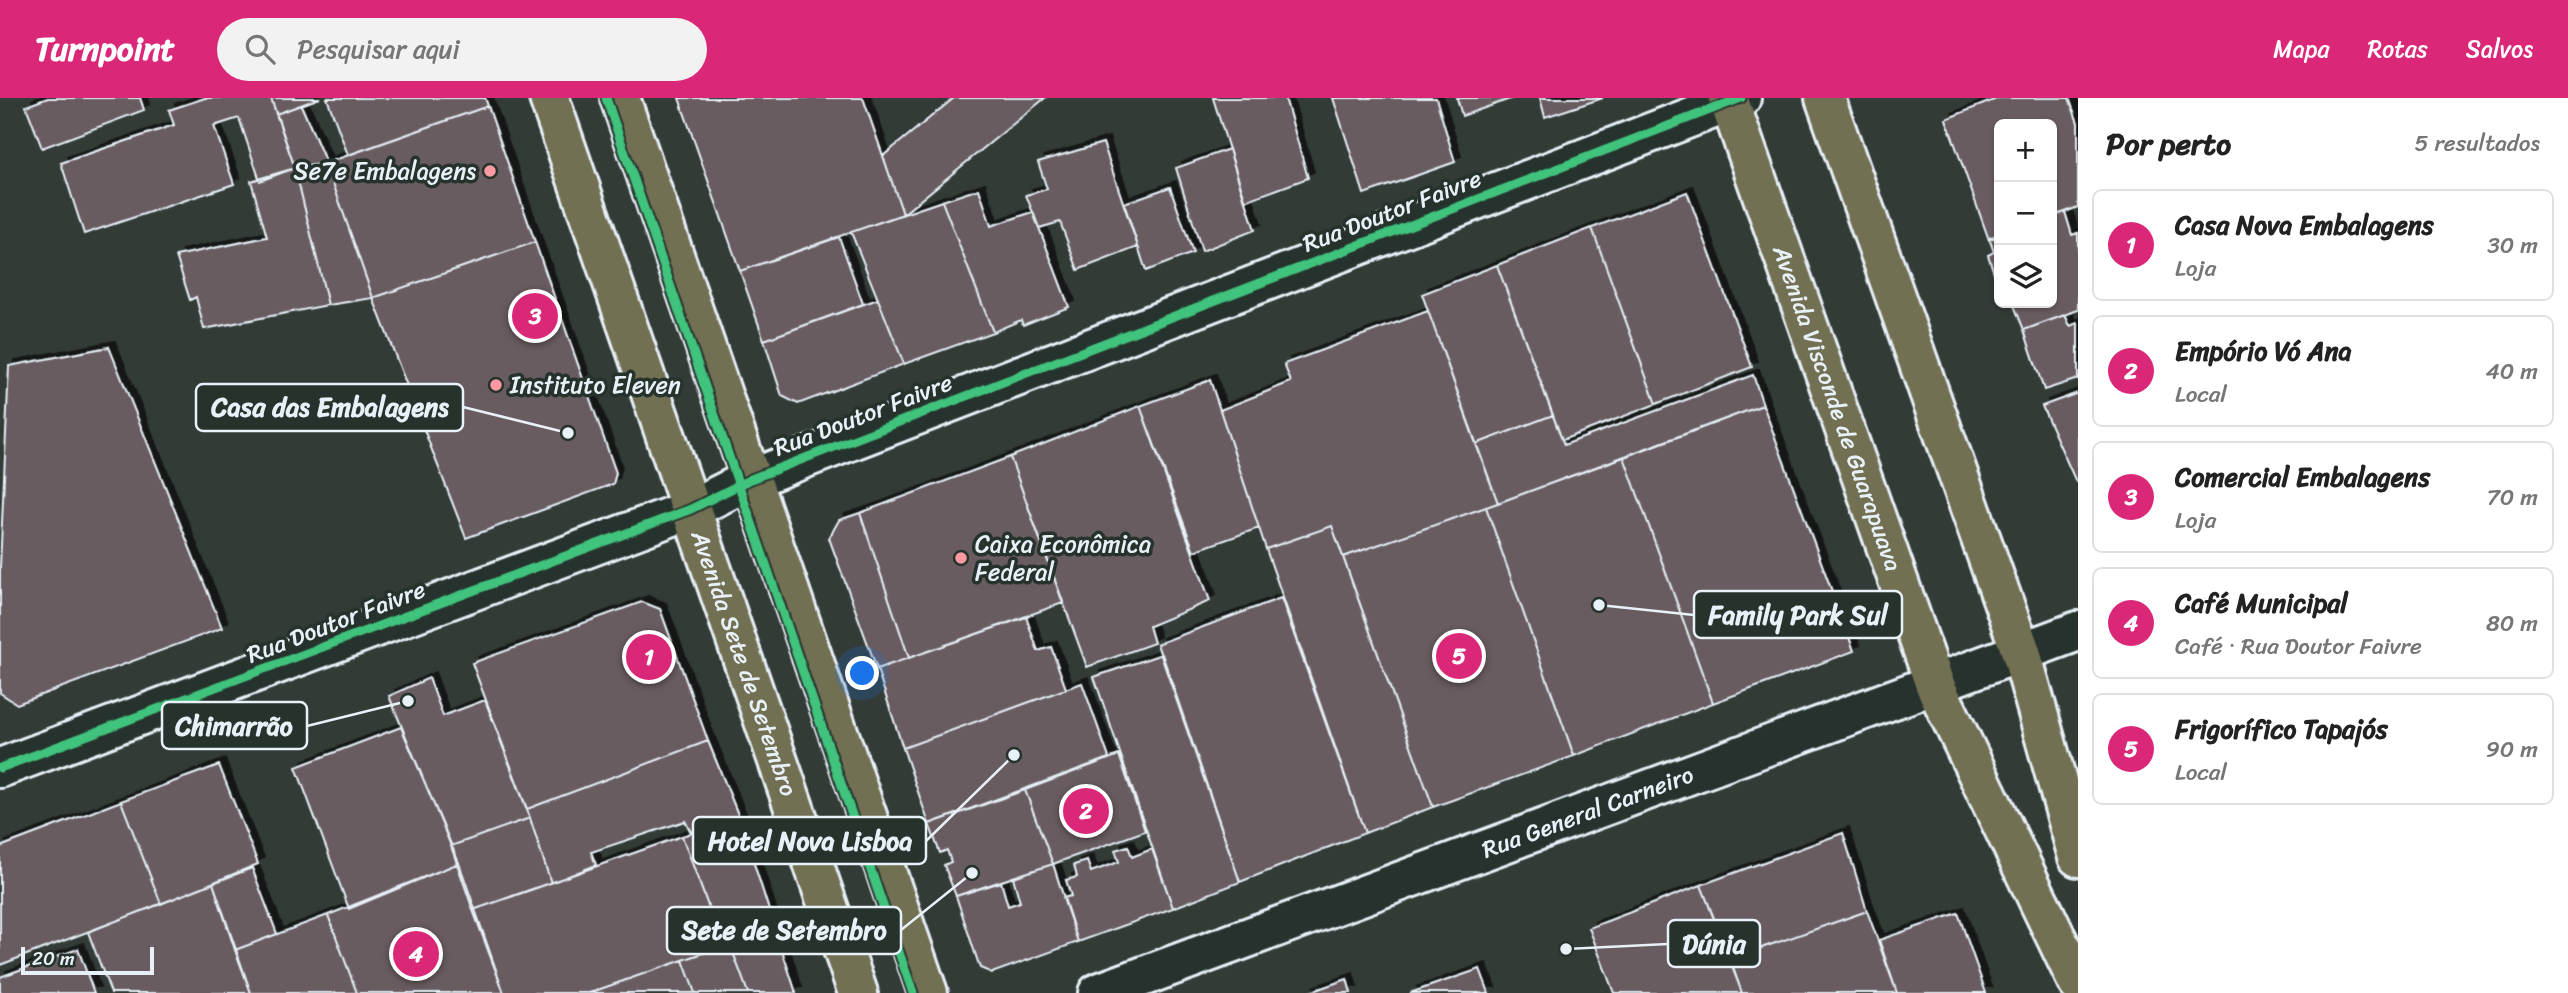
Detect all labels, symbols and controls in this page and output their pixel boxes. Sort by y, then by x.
search box [217,18,707,81]
text: Turnpoint [35,20,175,78]
text: Pesquisar aqui [297,26,460,72]
text: Mapa [2273,28,2330,70]
text: Rotas [2368,28,2428,70]
text: Salvos [2466,28,2533,70]
icon: search [241,30,279,68]
text: Por perto [2106,117,2231,171]
map controls [1994,119,2057,308]
button: + [1994,119,2057,182]
text: 5 resultados [2414,123,2540,164]
place label: Se7e Embalagens [294,150,476,192]
street label: Rua Doutor Faivre [1296,158,1488,264]
marker: Se7e Embalagens [482,163,498,179]
button: − [1994,182,2057,245]
text: Casa Nova Embalagens [2175,202,2434,248]
text: 1 [2126,225,2136,266]
text: 30 m [2487,225,2538,266]
street label: Avenida Visconde de Guarapuava [1760,238,1914,577]
button: layers [1994,245,2057,308]
text: Loja [2175,248,2216,289]
pin: 3 [512,290,558,342]
text: Empório Vó Ana [2175,328,2351,374]
text: 2 [2124,351,2138,392]
text: 40 m [2485,351,2538,392]
street label: Rua Doutor Faivre [767,362,959,468]
place label: Instituto Eleven [509,364,681,406]
text: Local [2175,374,2227,415]
marker: Instituto Eleven [488,377,504,393]
callout: Casa das Embalagens [196,384,463,431]
text: Casa das Embalagens [210,384,450,430]
text: Comercial Embalagens [2175,454,2430,500]
text: 3 [2125,477,2137,518]
text: 70 m [2487,477,2538,518]
text: Loja [2175,500,2216,541]
street label: Avenida Sete de Setembro [678,523,810,802]
place label: Caixa Econômica Federal [975,523,1151,593]
marker: Caixa Econômica Federal [953,550,969,566]
street label: Rua Doutor Faivre [240,569,432,675]
text: Café Municipal [2175,580,2348,626]
callout: Family Park Sul [1694,591,1902,638]
text: Family Park Sul [1707,592,1889,638]
text: 4 [2124,603,2138,644]
text: 80 m [2486,603,2538,644]
text: Café · Rua Doutor Faivre [2175,626,2422,667]
pin: 5 [1436,630,1482,682]
pin: 1 [626,631,672,683]
your location [845,656,879,690]
callout: Chimarrão [162,702,307,749]
text: Chimarrão [174,703,293,749]
text: Frigorífico Tapajós [2175,706,2388,752]
text: 5 [2124,729,2138,770]
text: 90 m [2486,729,2538,770]
text: Local [2175,752,2227,793]
street label: Rua General Carneiro [1476,754,1700,870]
pin: 2 [1063,785,1109,837]
callout: Hotel Nova Lisboa [693,817,926,864]
text: Hotel Nova Lisboa [708,818,912,864]
callout: Sete de Setembro [667,907,901,954]
text: Sete de Setembro [680,907,887,953]
callout: Dúnia [1668,920,1760,967]
text: Dúnia [1682,921,1747,967]
pin: 4 [393,928,439,980]
text: 20 m [32,942,75,975]
scale bar [21,944,154,976]

